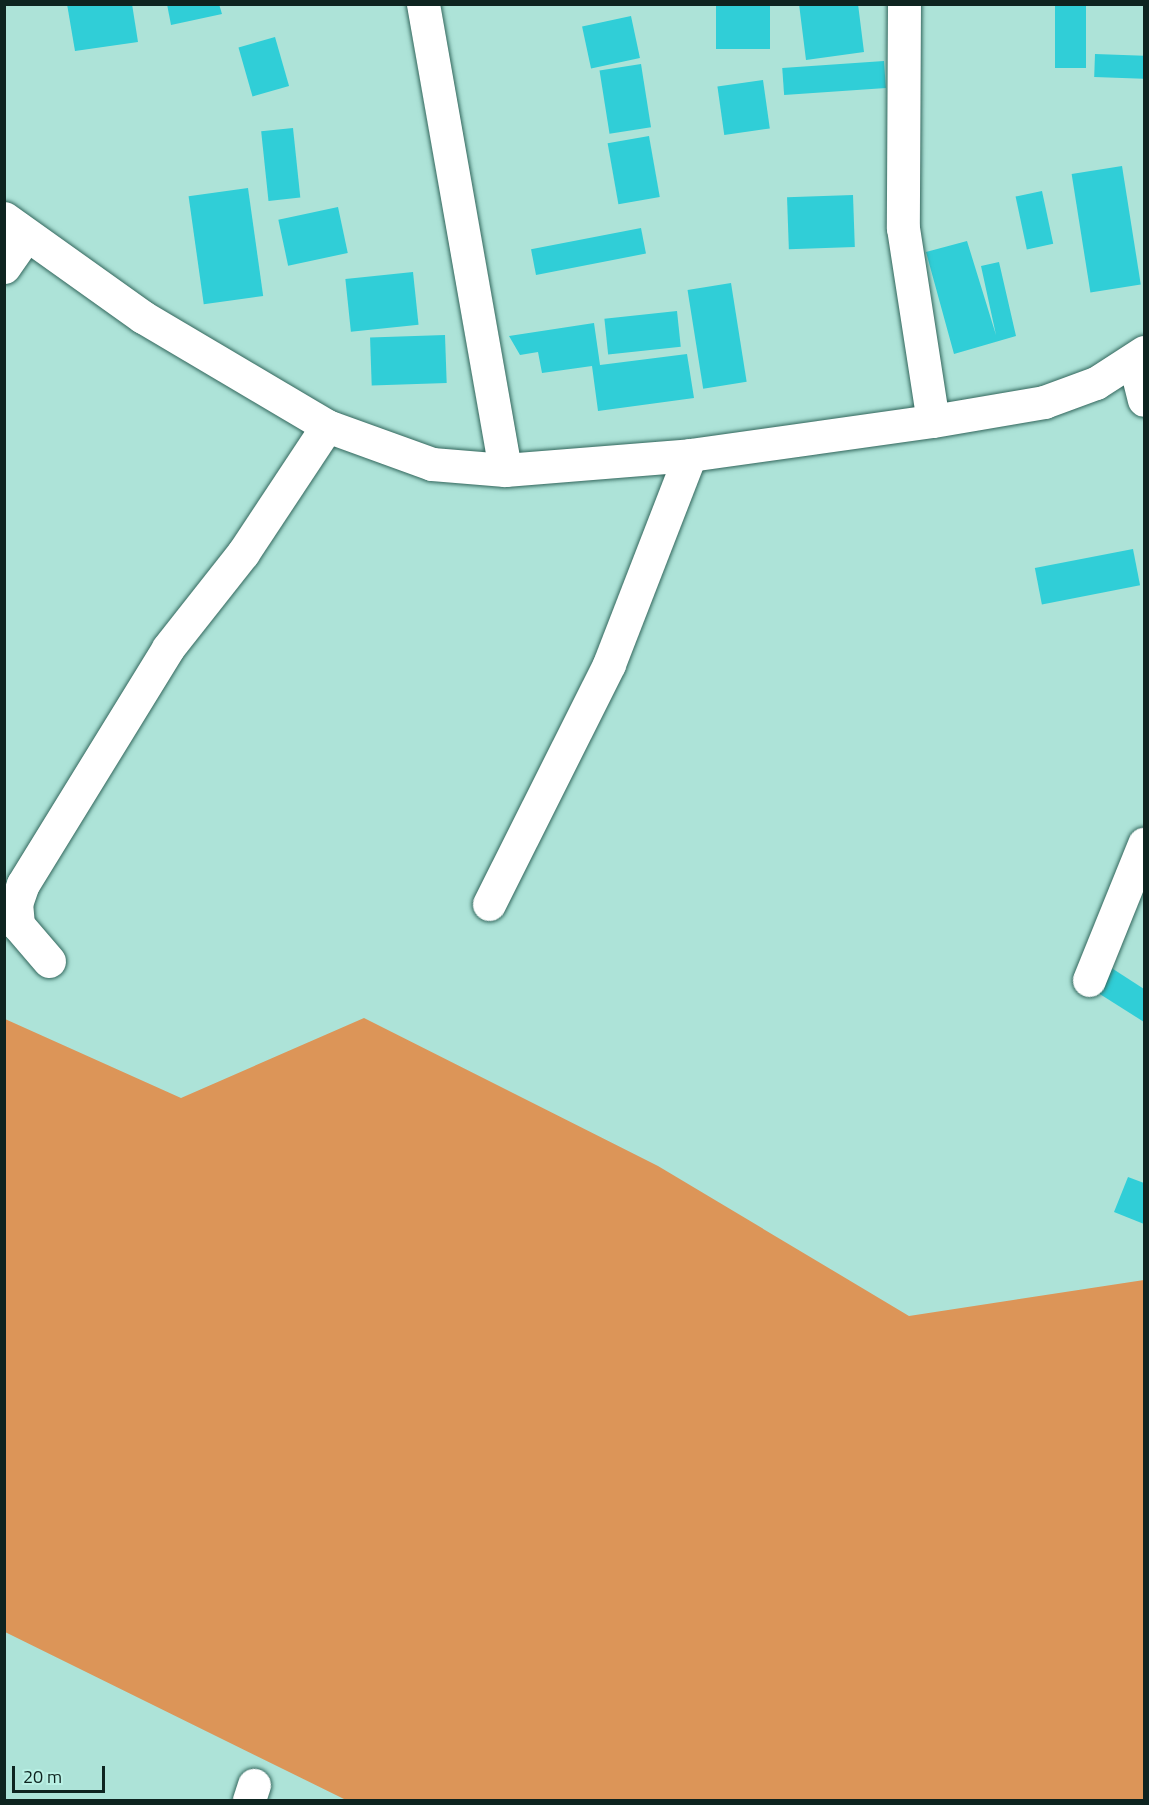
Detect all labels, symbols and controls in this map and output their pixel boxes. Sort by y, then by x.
scale bar [15,1754,108,1792]
text: 20 m [23,1763,62,1790]

